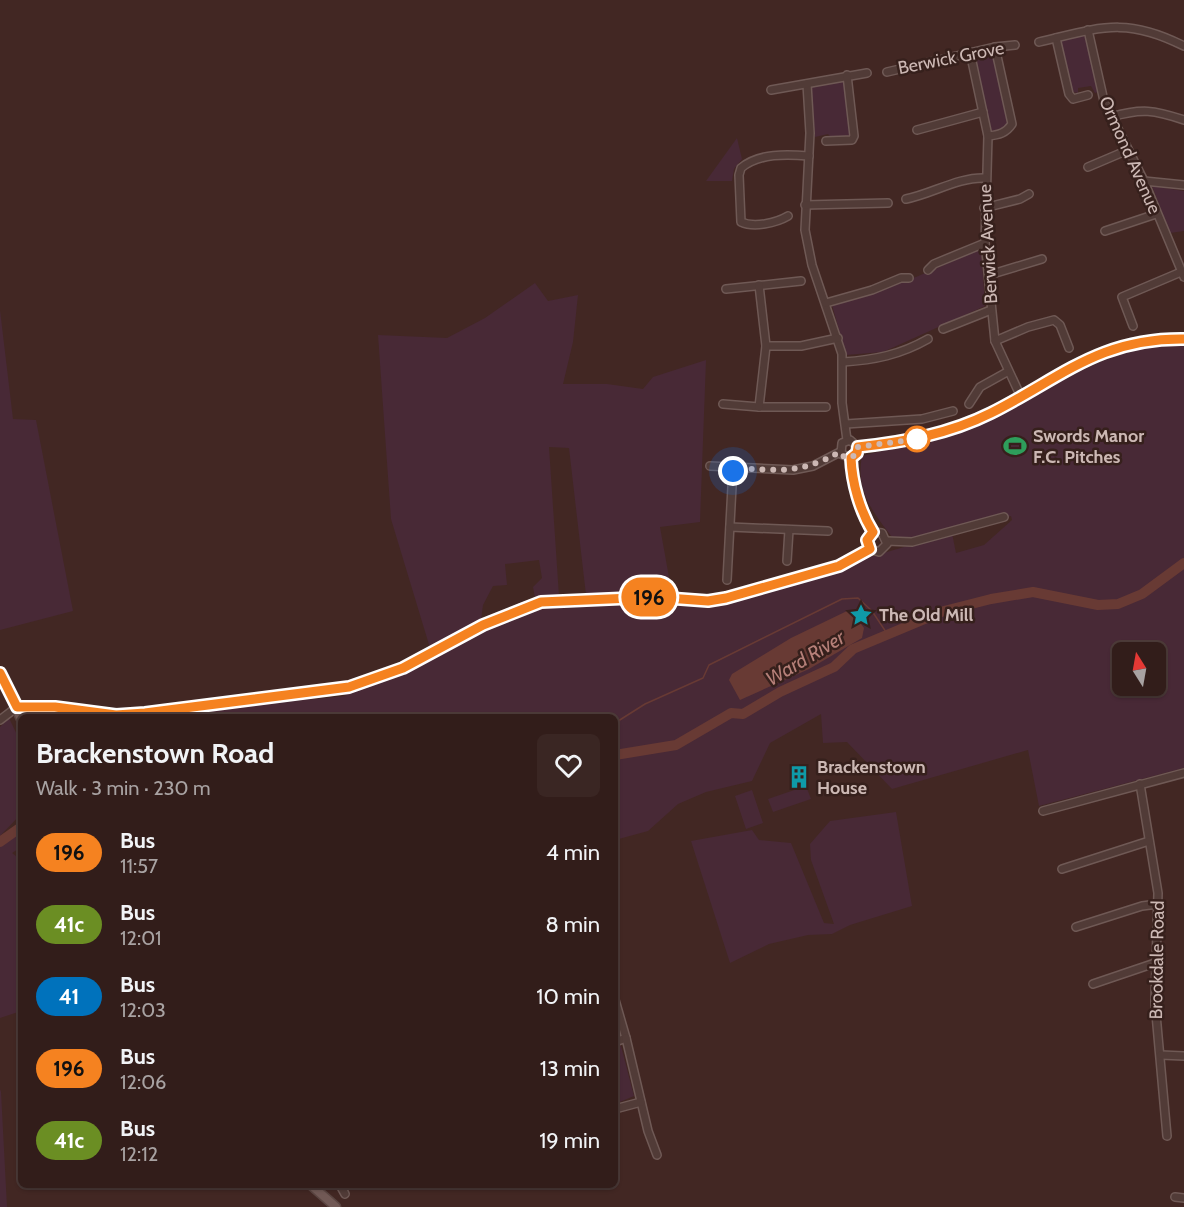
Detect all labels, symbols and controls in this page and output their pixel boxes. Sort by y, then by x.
street label: Berwick Grove [896,37,1006,79]
street label: Ormond Avenue [1094,93,1166,217]
street label: Berwick Avenue [974,184,1002,304]
place label: Swords Manor F.C. Pitches [1033,425,1144,468]
unlabelled marker [904,426,930,452]
sports icon: Swords Manor F.C. Pitches [1002,433,1028,459]
your location [718,456,748,486]
line badge: 196 [614,578,684,616]
text: 196 [633,585,665,610]
place icon: The Old Mill [848,602,874,628]
place label: The Old Mill [879,604,974,626]
water label: Ward River [761,625,850,691]
north arrow [1112,642,1166,696]
map controls [1112,642,1166,696]
button: heart [537,734,600,797]
text: Brackenstown Road [36,736,274,770]
place label: Brackenstown House [817,756,926,799]
building icon: Brackenstown House [786,764,812,790]
text: Walk · 3 min · 230 m [36,776,211,800]
text: Bus [120,827,155,854]
text: 4 min [546,839,600,866]
text: 196 [53,840,85,865]
text: 11:57 [120,854,158,878]
text: Bus [120,899,155,926]
street label: Brookdale Road [1145,900,1169,1020]
text: 8 min [545,911,600,938]
text: 41c [54,912,84,937]
text: 12:01 [120,926,162,950]
text: Bus [120,971,155,998]
text: 10 min [536,983,600,1010]
text: 41 [59,984,79,1009]
text: 12:03 [120,998,166,1022]
text: Bus [120,1043,155,1070]
text: 13 min [540,1055,600,1082]
text: 196 [53,1056,85,1081]
text: 12:06 [120,1070,166,1094]
text: Bus [120,1115,155,1142]
text: 19 min [539,1127,600,1154]
text: 41c [54,1128,84,1153]
text: 12:12 [120,1142,158,1166]

